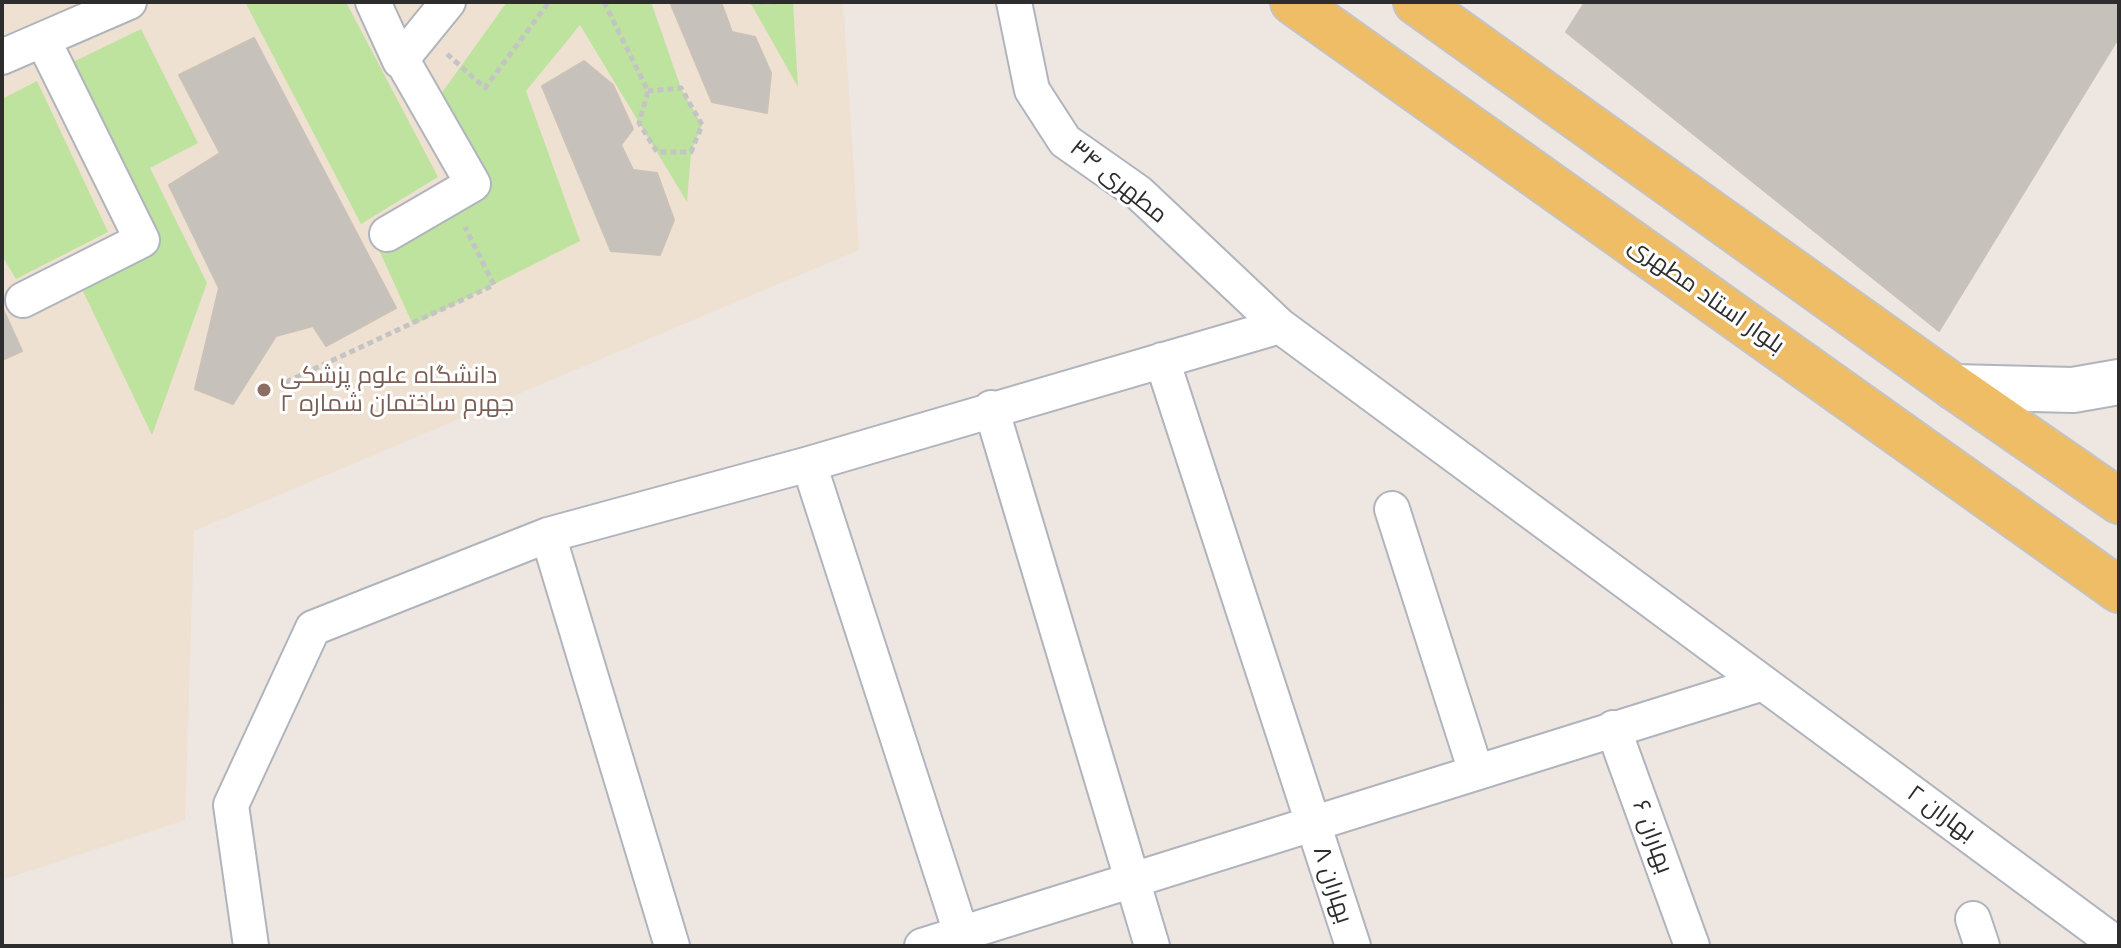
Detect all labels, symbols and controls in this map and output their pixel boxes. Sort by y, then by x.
street label: مطهری ۳۴ [1064,134,1172,230]
street label: بلوار استاد مطهری [1622,232,1790,360]
place label: دانشگاه علوم پزشکی جهرم ساختمان شماره ۲ [280,362,514,418]
marker: دانشگاه علوم پزشکی جهرم ساختمان شماره ۲ [255,381,273,399]
street label: بهاران ۲ [1901,780,1981,848]
street label: بهاران ۶ [1625,796,1679,878]
street label: بهاران ۸ [1306,843,1358,927]

